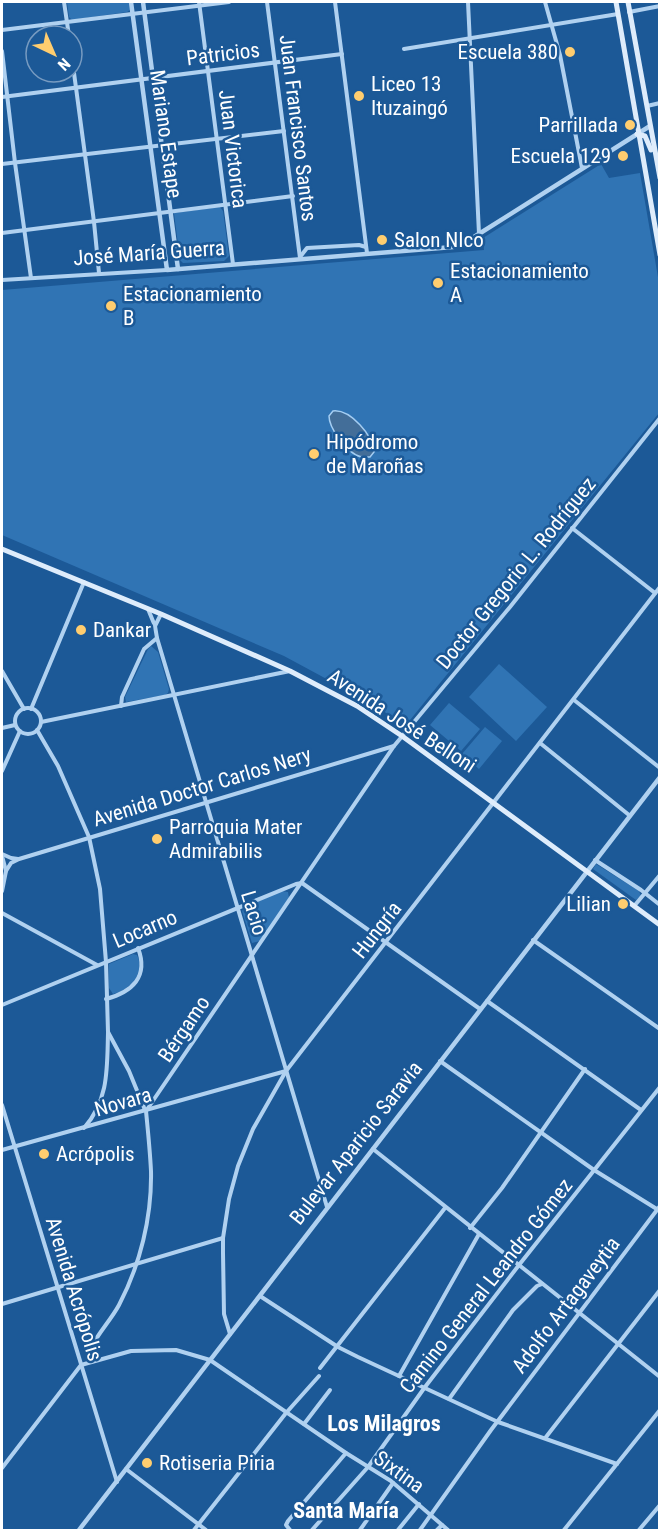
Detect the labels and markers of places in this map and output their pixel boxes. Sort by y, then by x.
place label: Escuela 380 [457,40,558,64]
marker: Escuela 380 [563,45,577,59]
place label: Liceo 13 Ituzaingó [371,72,448,120]
marker: Liceo 13 Ituzaingó [352,89,366,103]
place label: Parrillada [539,113,618,137]
marker: Parrillada [623,118,637,132]
place label: Escuela 129 [510,144,611,168]
marker: Escuela 129 [616,149,630,163]
place label: Salon NIco [394,228,484,252]
marker: Salon NIco [375,233,389,247]
place label: Estacionamiento A [450,259,589,307]
marker: Estacionamiento A [431,276,445,290]
place label: Estacionamiento B [123,282,262,330]
marker: Estacionamiento B [104,299,118,313]
place label: Hipódromo de Maroñas [326,430,424,478]
marker: Hipódromo de Maroñas [307,447,321,461]
place label: Dankar [93,618,151,642]
marker: Dankar [74,623,88,637]
place label: Parroquia Mater Admirabilis [169,815,302,863]
marker: Parroquia Mater Admirabilis [150,832,164,846]
place label: Lilian [566,892,611,916]
marker: Lilian [616,897,630,911]
place label: Acrópolis [56,1142,135,1166]
marker: Acrópolis [37,1147,51,1161]
place label: Rotiseria Piria [159,1451,275,1475]
marker: Rotiseria Piria [140,1456,154,1470]

